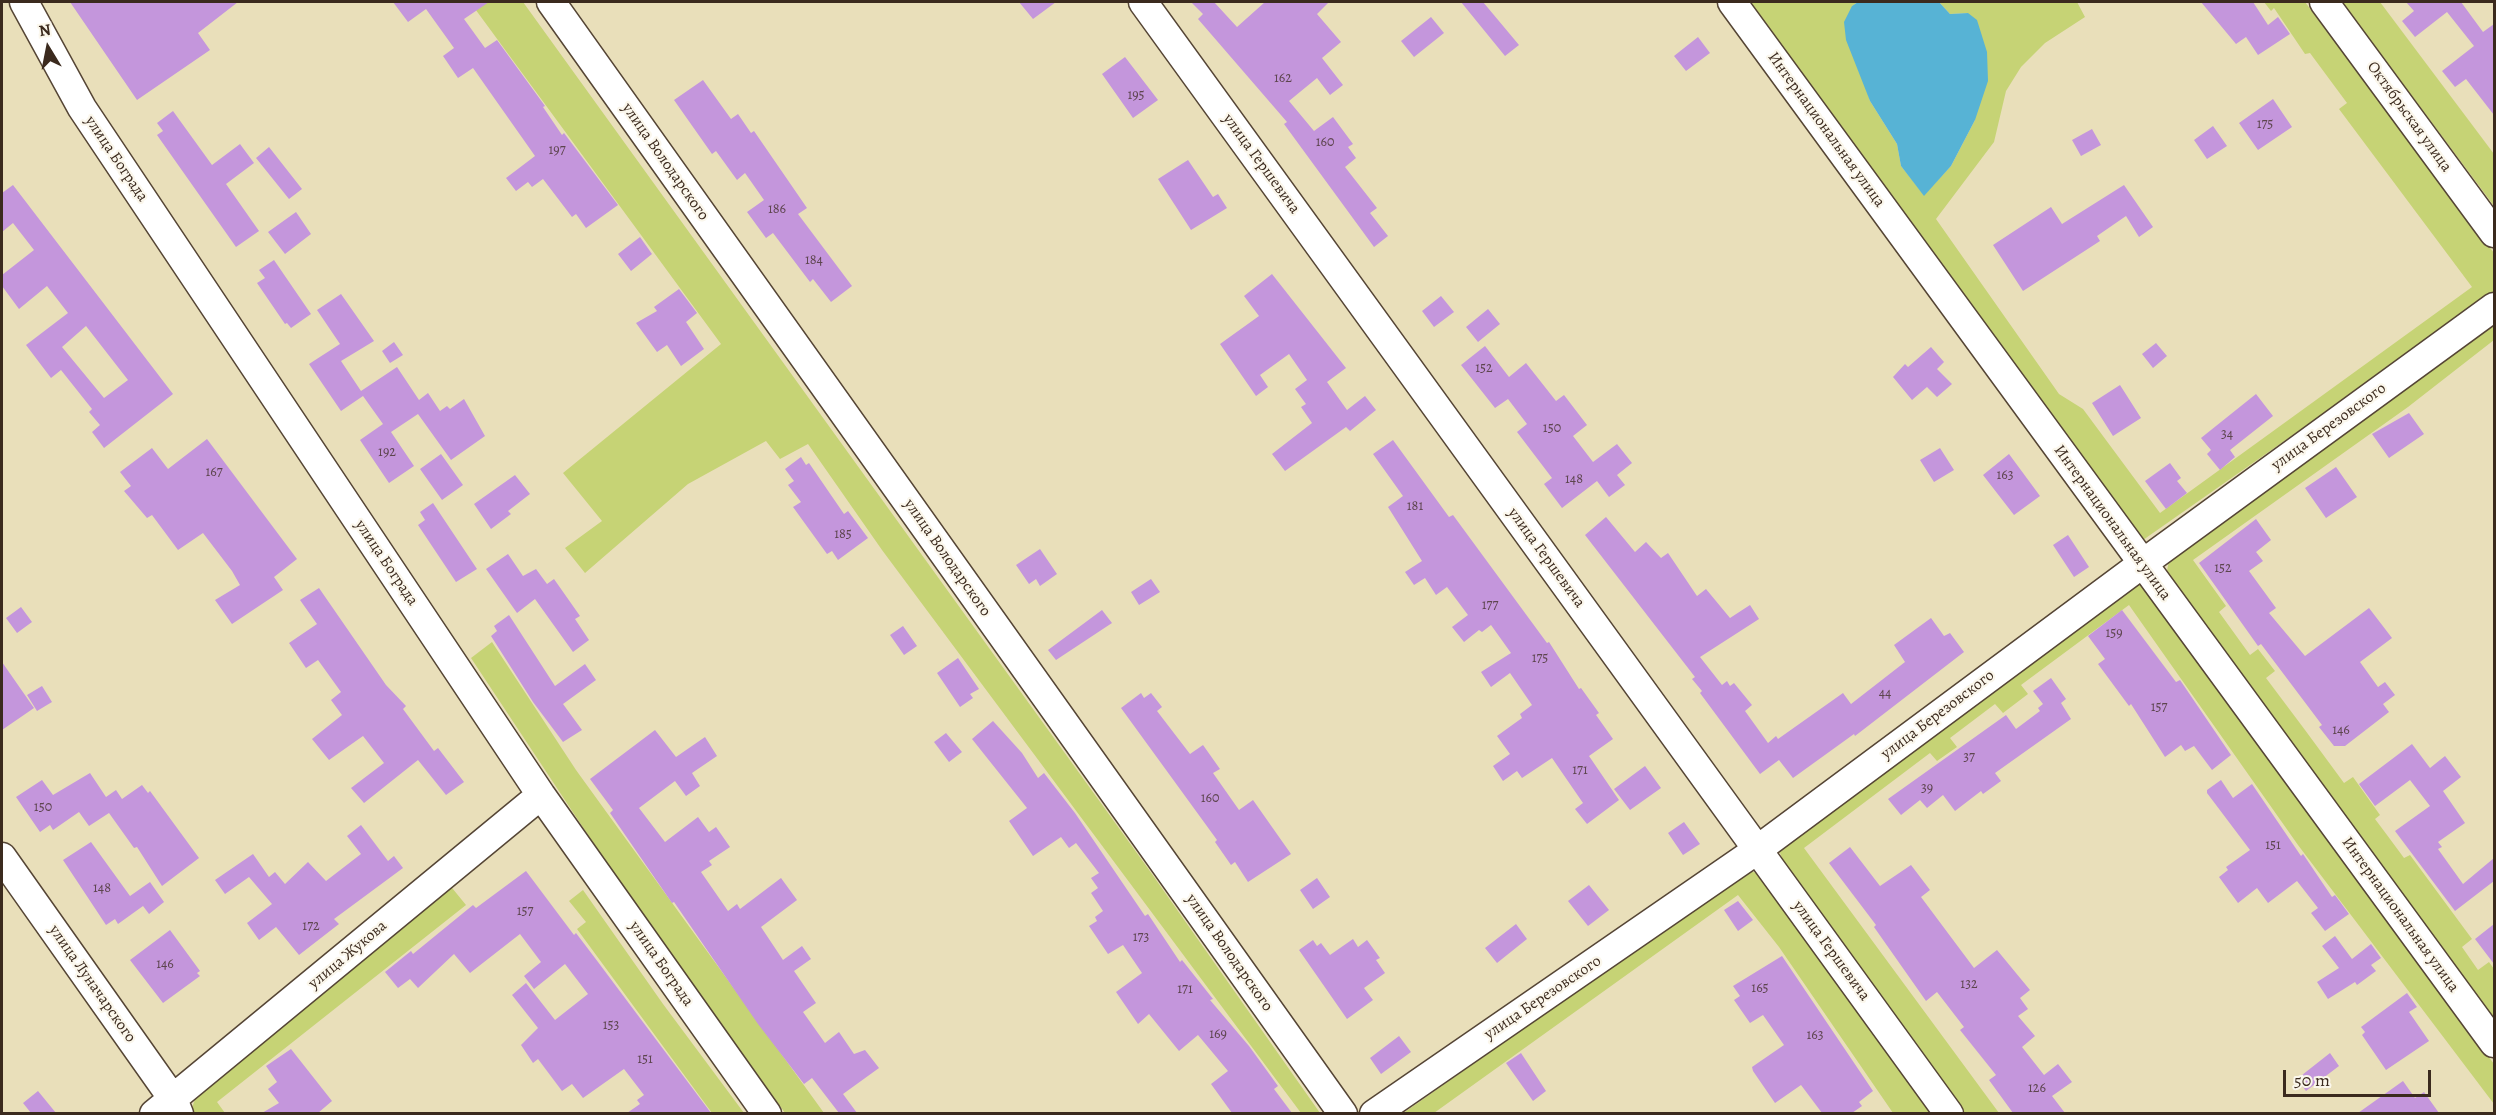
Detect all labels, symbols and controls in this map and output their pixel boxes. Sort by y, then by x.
north arrow [18,18,78,78]
text: N [37,18,53,42]
street label: Интернациональная улица [1763,49,1889,211]
street label: Октябрьская улица [2362,58,2456,176]
house number: 162 [1274,71,1292,87]
house number: 195 [1127,88,1145,104]
street label: улица Володарского [617,100,713,224]
street label: улица Гершевича [1218,110,1304,218]
street label: улица Бограда [80,112,152,206]
house number: 175 [2257,117,2273,133]
house number: 160 [1316,135,1334,151]
house number: 197 [548,143,566,159]
house number: 186 [768,202,786,218]
house number: 184 [805,253,823,269]
house number: 152 [1475,361,1493,377]
street label: улица Березовского [2268,379,2390,475]
house number: 150 [1543,421,1561,437]
house number: 34 [2221,427,2233,443]
street label: Интернациональная улица [2049,442,2175,604]
house number: 192 [378,445,396,461]
house number: 167 [205,465,223,481]
house number: 163 [1996,468,2014,484]
house number: 148 [1565,472,1583,488]
street label: улица Володарского [899,496,995,620]
house number: 181 [1407,499,1423,515]
street label: улица Гершевича [1503,504,1589,612]
street label: улица Бограда [350,516,422,610]
house number: 185 [834,527,852,543]
house number: 152 [2214,561,2232,577]
house number: 177 [1482,598,1498,614]
house number: 159 [2105,626,2123,642]
house number: 175 [1532,651,1548,667]
street label: улица Березовского [1878,666,1998,764]
house number: 44 [1879,686,1891,702]
house number: 157 [2151,700,2167,716]
house number: 146 [2332,723,2350,739]
house number: 37 [1963,750,1975,766]
house number: 171 [1572,763,1588,779]
house number: 39 [1921,781,1933,797]
house number: 160 [1201,791,1219,807]
house number: 150 [34,800,52,816]
street label: Интернациональная улица [2337,834,2463,996]
house number: 151 [2265,838,2281,854]
house number: 148 [93,881,111,897]
street label: улица Володарского [1181,891,1277,1015]
street label: улица Гершевича [1788,897,1874,1005]
house number: 157 [517,904,533,920]
street label: улица Жукова [305,917,391,993]
street label: улица Бограда [625,918,697,1010]
house number: 172 [302,919,320,935]
street label: улица Луначарского [44,922,140,1046]
house number: 173 [1133,930,1149,946]
street label: улица Березовского [1481,952,1605,1044]
house number: 146 [156,957,174,973]
house number: 132 [1960,977,1978,993]
house number: 165 [1751,981,1769,997]
house number: 171 [1177,982,1193,998]
house number: 153 [603,1018,619,1034]
house number: 169 [1209,1027,1227,1043]
house number: 163 [1806,1028,1824,1044]
house number: 151 [637,1052,653,1068]
scale bar [2286,1058,2434,1096]
text: 50 m [2294,1068,2330,1092]
house number: 126 [2028,1081,2046,1097]

